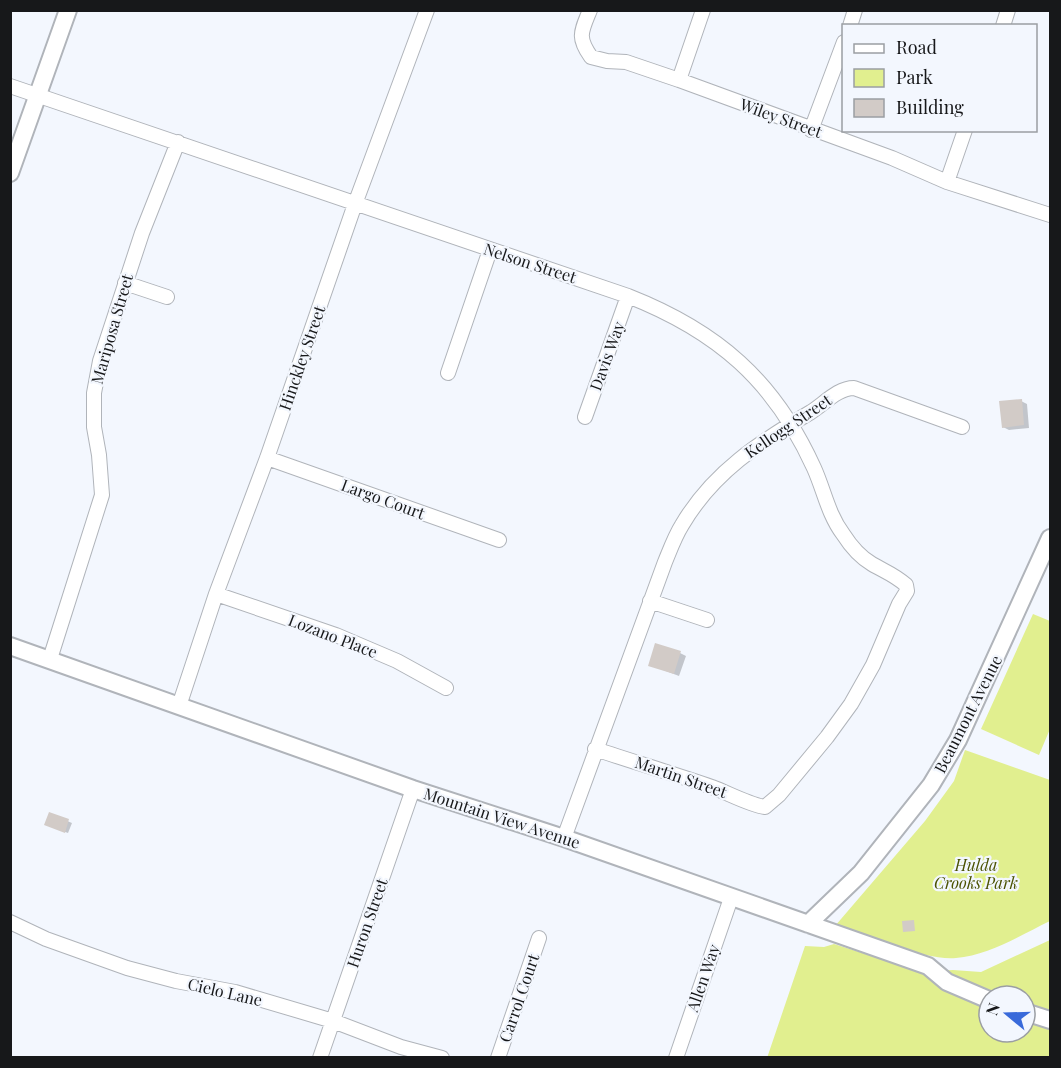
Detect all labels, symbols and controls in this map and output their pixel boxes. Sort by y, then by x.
legend [842,24,1037,132]
text: Road [896,35,937,59]
text: Park [896,65,933,89]
street label: Wiley Street [736,93,825,142]
text: Building [896,95,964,119]
street label: Nelson Street [481,238,579,287]
street label: Mariposa Street [86,271,137,386]
street label: Hinckley Street [274,302,329,413]
street label: Davis Way [584,318,629,393]
street label: Kellogg Street [740,389,835,462]
street label: Largo Court [339,474,428,523]
street label: Lozano Place [286,609,381,662]
street label: Beaumont Avenue [929,651,1006,776]
street label: Martin Street [632,751,730,802]
street label: Mountain View Avenue [421,782,583,853]
park label: Hulda Crooks Park [934,854,1018,893]
street label: Huron Street [341,875,392,970]
street label: Allen Way [681,941,724,1015]
street label: Carrol Court [494,951,544,1045]
street label: Cielo Lane [186,973,264,1010]
north arrow [977,984,1037,1044]
text: N [981,1000,1004,1018]

